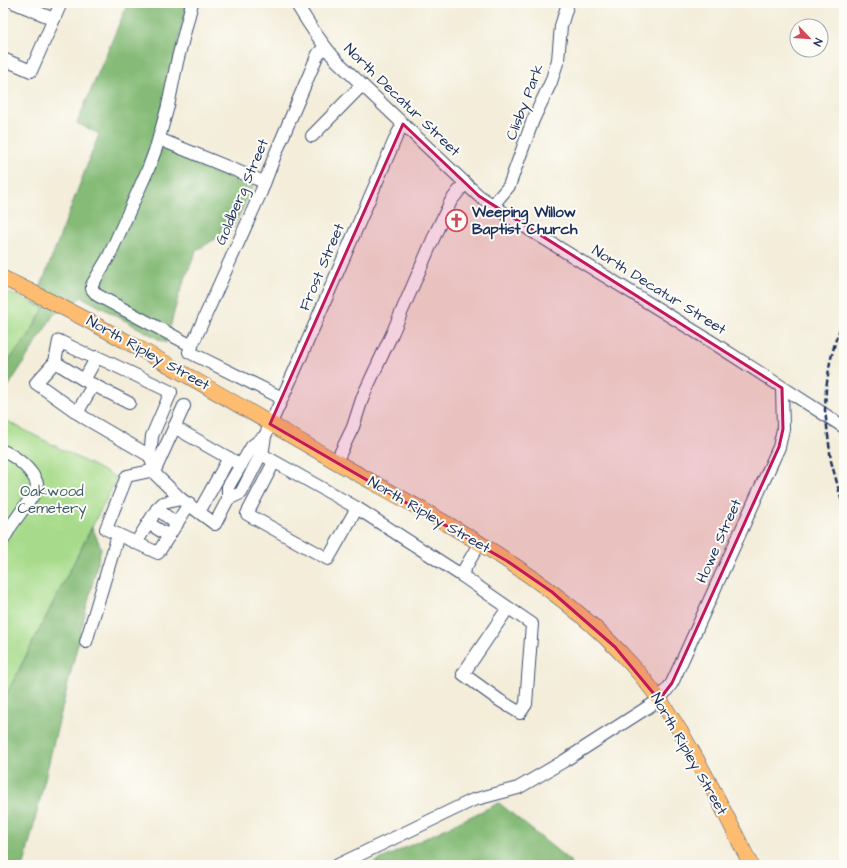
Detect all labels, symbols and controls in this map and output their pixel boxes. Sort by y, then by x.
north arrow [789,18,829,58]
text: N [809,36,826,48]
street label: North Decatur Street [339,39,465,161]
street label: Clisby Park [501,61,550,144]
street label: Goldberg Street [210,136,275,249]
place label: Weeping Willow Baptist Church [471,202,578,240]
church icon: Weeping Willow Baptist Church [443,208,469,234]
street label: Frost Street [294,220,350,314]
street label: North Decatur Street [588,240,730,340]
street label: North Ripley Street [82,310,213,396]
street label: North Ripley Street [364,471,494,559]
park label: Oakwood Cemetery [17,481,87,520]
street label: Howe Street [691,496,747,586]
street label: North Ripley Street [645,689,733,819]

